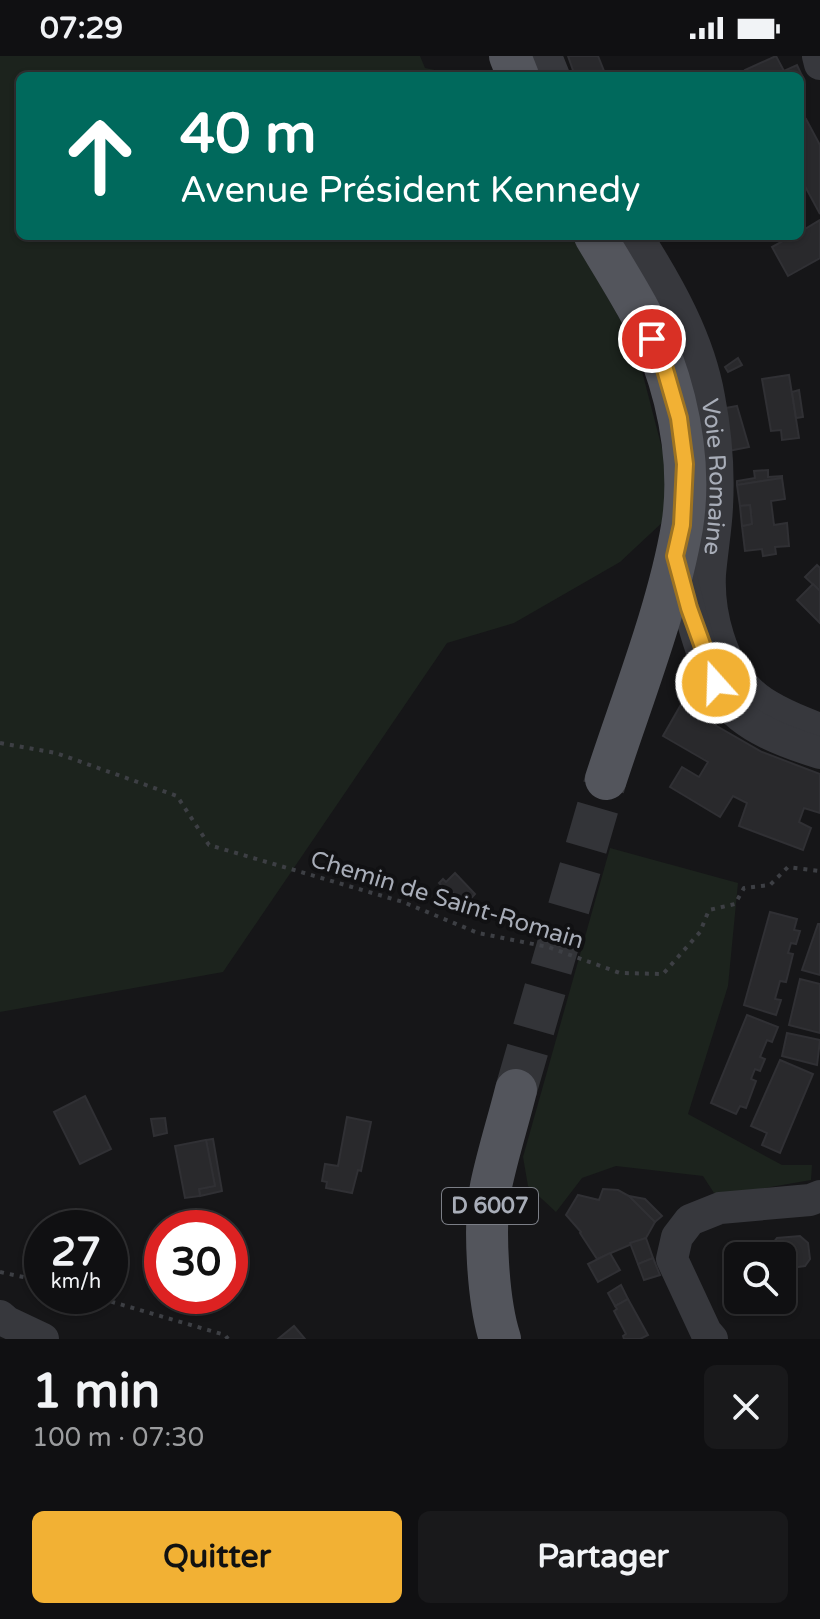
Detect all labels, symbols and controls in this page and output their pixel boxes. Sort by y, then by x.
text: 07:29 [40,10,123,47]
text: 40 m [180,101,316,168]
icon: ahead [48,104,152,208]
text: Avenue Président Kennedy [180,169,640,212]
pin [618,305,686,373]
icon: arrive [630,317,674,361]
street label: Voie Romaine [695,396,732,557]
position arrow [674,641,758,725]
street label: Chemin de Saint-Romain [307,845,587,955]
road number: D 6007 [442,1188,538,1224]
speed limit sign: 30 [144,1210,248,1314]
text: 27 [51,1228,101,1276]
map controls [724,1242,796,1314]
button: search [724,1242,796,1314]
text: km/h [51,1270,101,1294]
text: 1 min [32,1363,160,1421]
button: close [704,1365,788,1449]
text: 100 m · 07:30 [32,1422,204,1453]
button: Quitter [32,1511,402,1603]
button: Partager [418,1511,788,1603]

